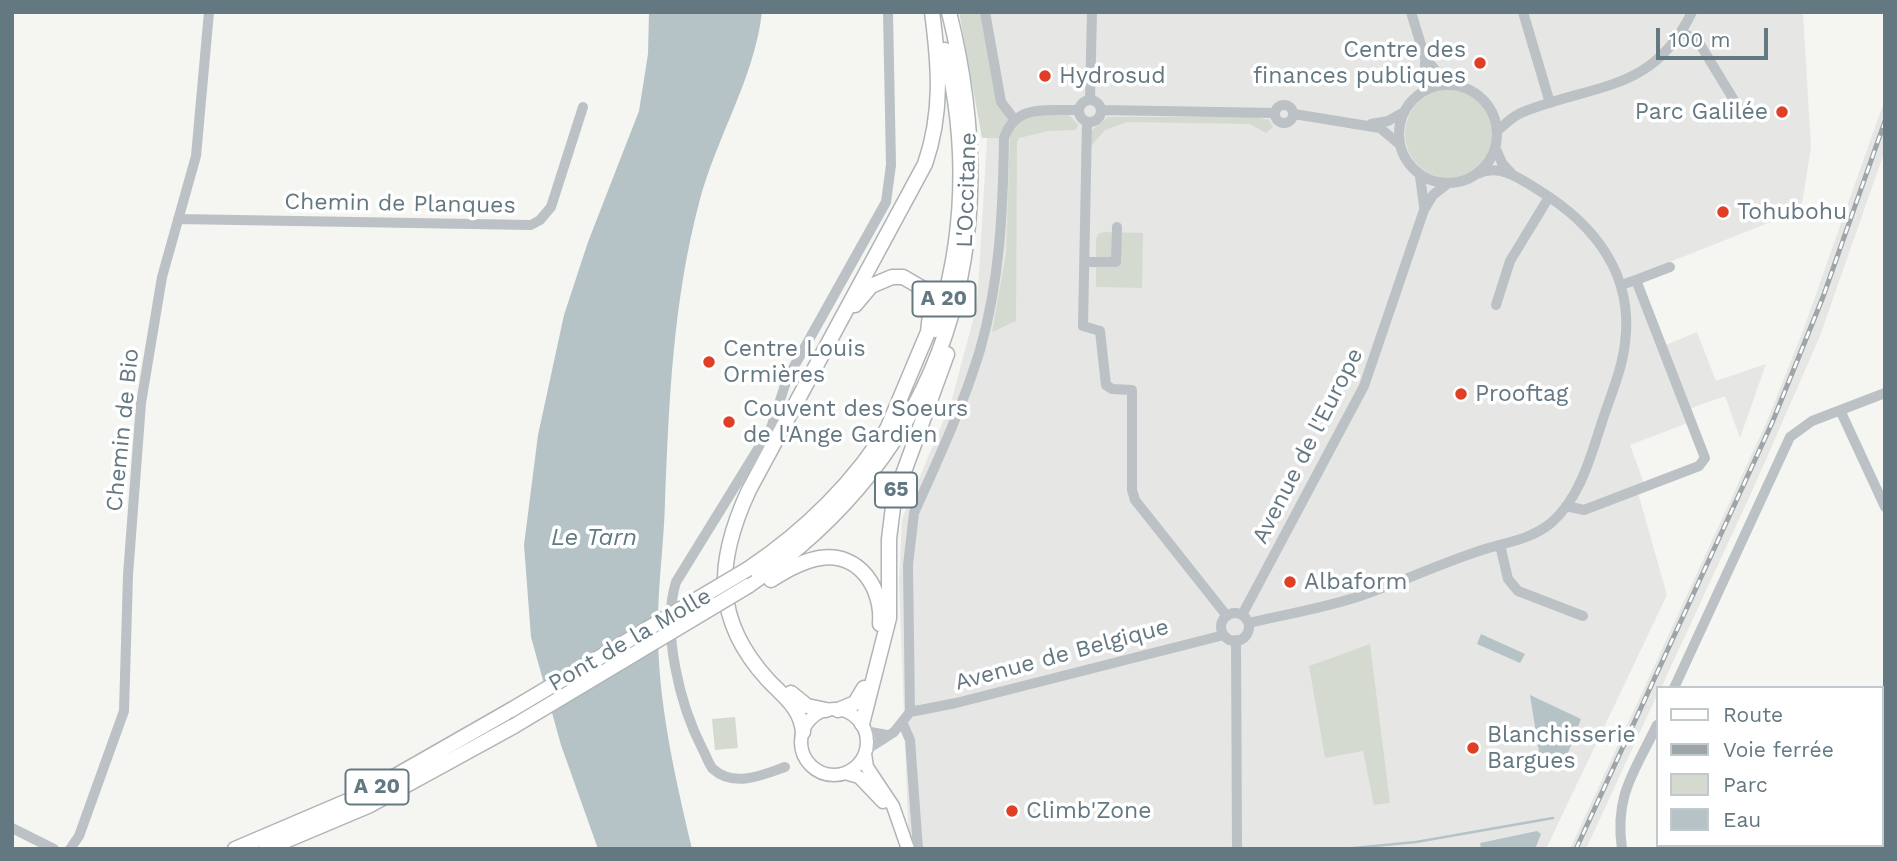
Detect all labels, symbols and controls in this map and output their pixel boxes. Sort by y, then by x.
scale bar [1659,14,1771,58]
text: 100 m [1669,27,1731,52]
place label: Centre des finances publiques [1253,36,1466,90]
marker: Centre des finances publiques [1472,55,1488,71]
place label: Hydrosud [1059,62,1166,90]
marker: Hydrosud [1037,68,1053,84]
place label: Parc Galilée [1635,98,1768,126]
marker: Parc Galilée [1774,104,1790,120]
street label: L'Occitane [951,132,983,248]
street label: Chemin de Planques [284,188,516,220]
place label: Tohubohu [1737,198,1847,226]
marker: Tohubohu [1715,204,1731,220]
road number: A 20 [912,282,976,316]
place label: Centre Louis Ormières [723,335,866,389]
street label: Avenue de l'Europe [1247,344,1369,548]
street label: Chemin de Bio [101,347,145,513]
marker: Centre Louis Ormières [701,354,717,370]
place label: Prooftag [1475,380,1568,408]
marker: Prooftag [1453,386,1469,402]
place label: Couvent des Soeurs de l'Ange Gardien [743,395,968,449]
marker: Couvent des Soeurs de l'Ange Gardien [721,414,737,430]
road number: 65 [875,472,917,508]
water label: Le Tarn [551,524,637,552]
place label: Albaform [1304,568,1407,596]
marker: Albaform [1282,574,1298,590]
street label: Pont de la Molle [544,582,716,698]
street label: Avenue de Belgique [952,613,1172,697]
legend [1656,686,1883,847]
text: Route [1723,702,1783,727]
place label: Blanchisserie Bargues [1487,721,1636,775]
text: Voie ferrée [1723,737,1834,762]
marker: Blanchisserie Bargues [1465,740,1481,756]
road number: A 20 [346,770,408,804]
text: Parc [1723,772,1768,797]
place label: Climb'Zone [1026,797,1151,825]
marker: Climb'Zone [1004,803,1020,819]
text: Eau [1723,807,1761,832]

